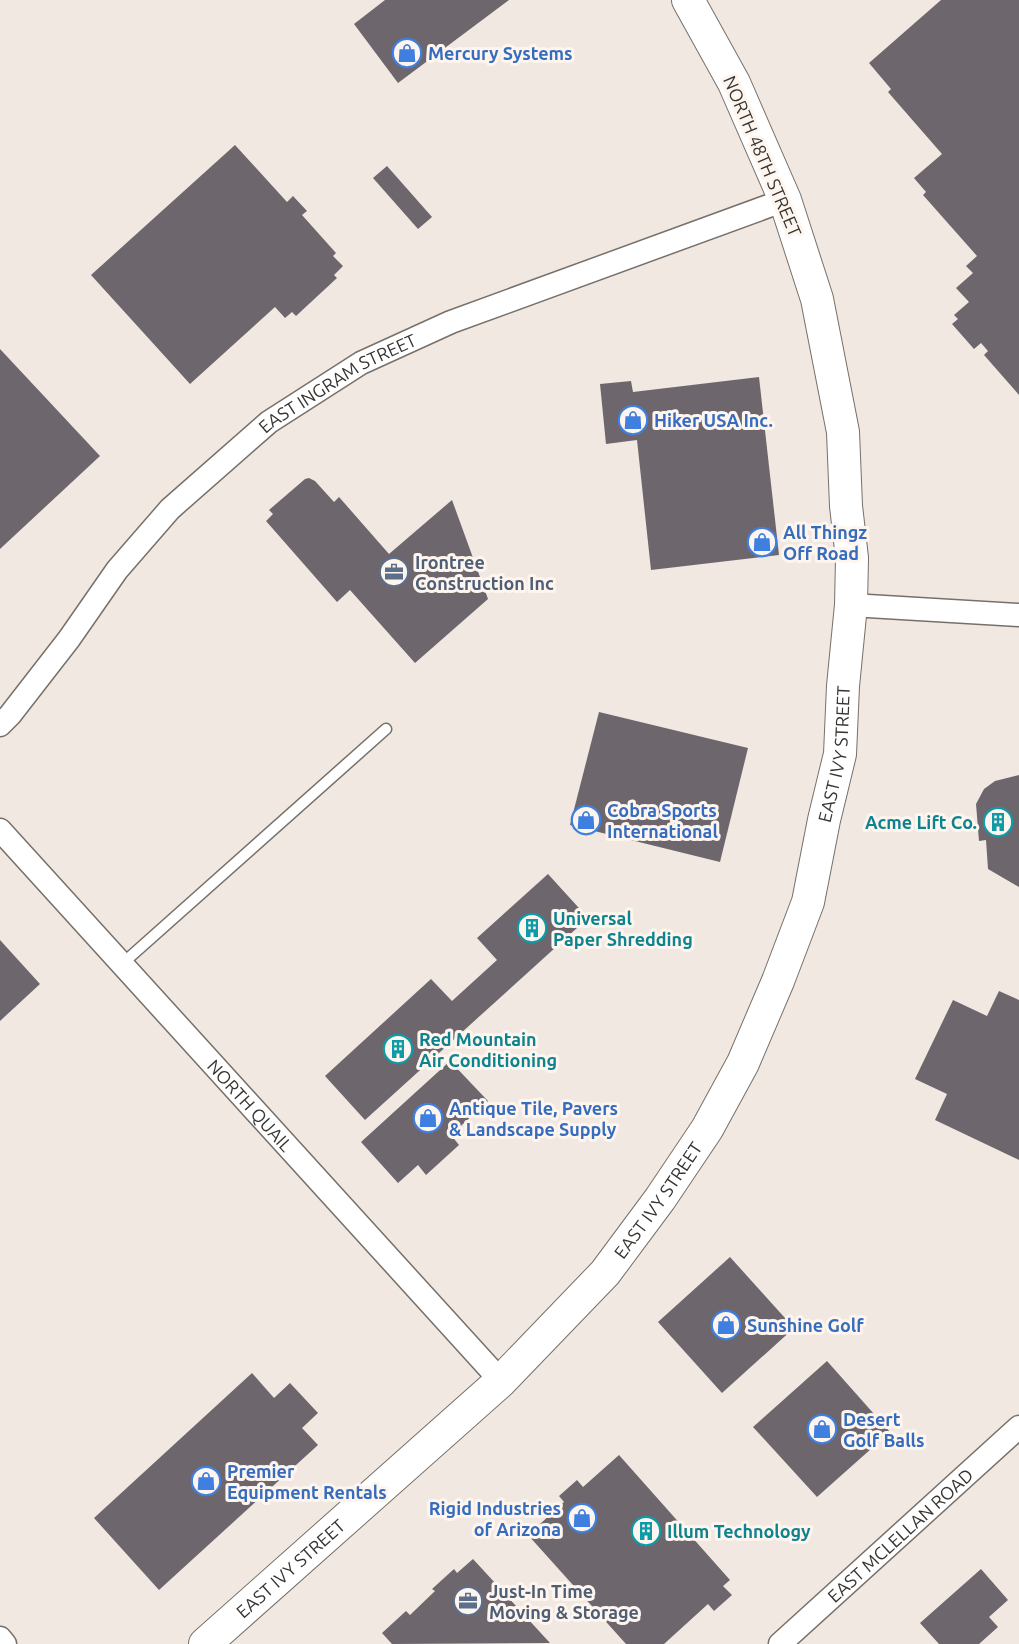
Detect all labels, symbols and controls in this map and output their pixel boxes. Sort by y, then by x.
shop icon: Mercury Systems [391,37,423,69]
place label: Mercury Systems [428,43,573,63]
street label: NORTH 48TH STREET [720,73,806,239]
street label: EAST INGRAM STREET [254,329,419,437]
shop icon: Hiker USA Inc. [617,404,649,436]
place label: Hiker USA Inc. [654,410,773,430]
place label: All Thingz Off Road [783,522,867,563]
shop icon: All Thingz Off Road [746,526,778,558]
place label: Irontree Construction Inc [415,552,554,593]
office icon: Irontree Construction Inc [378,556,410,588]
street label: EAST IVY STREET [814,685,853,824]
place label: Cobra Sports International [607,800,718,841]
shop icon: Cobra Sports International [570,804,602,836]
building icon: Acme Lift Co. [982,806,1014,838]
place label: Acme Lift Co. [865,812,977,832]
place label: Universal Paper Shredding [553,908,693,949]
building icon: Universal Paper Shredding [516,912,548,944]
place label: Red Mountain Air Conditioning [419,1029,557,1070]
building icon: Red Mountain Air Conditioning [382,1033,414,1065]
street label: NORTH QUAIL [204,1055,297,1155]
place label: Antique Tile, Pavers & Landscape Supply [449,1098,618,1139]
shop icon: Antique Tile, Pavers & Landscape Supply [412,1102,444,1134]
street label: EAST IVY STREET [610,1138,706,1262]
shop icon: Sunshine Golf [710,1309,742,1341]
place label: Sunshine Golf [747,1315,864,1335]
place label: Desert Golf Balls [843,1409,925,1450]
shop icon: Desert Golf Balls [806,1413,838,1445]
place label: Premier Equipment Rentals [227,1461,387,1502]
street label: EAST MCLELLAN ROAD [823,1464,977,1606]
shop icon: Premier Equipment Rentals [190,1465,222,1497]
place label: Rigid Industries of Arizona [429,1498,561,1539]
shop icon: Rigid Industries of Arizona [566,1502,598,1534]
street label: EAST IVY STREET [232,1515,348,1622]
building icon: Illum Technology [630,1515,662,1547]
place label: Illum Technology [667,1521,811,1541]
place label: Just-In Time Moving & Storage [489,1581,639,1622]
office icon: Just-In Time Moving & Storage [452,1585,484,1617]

